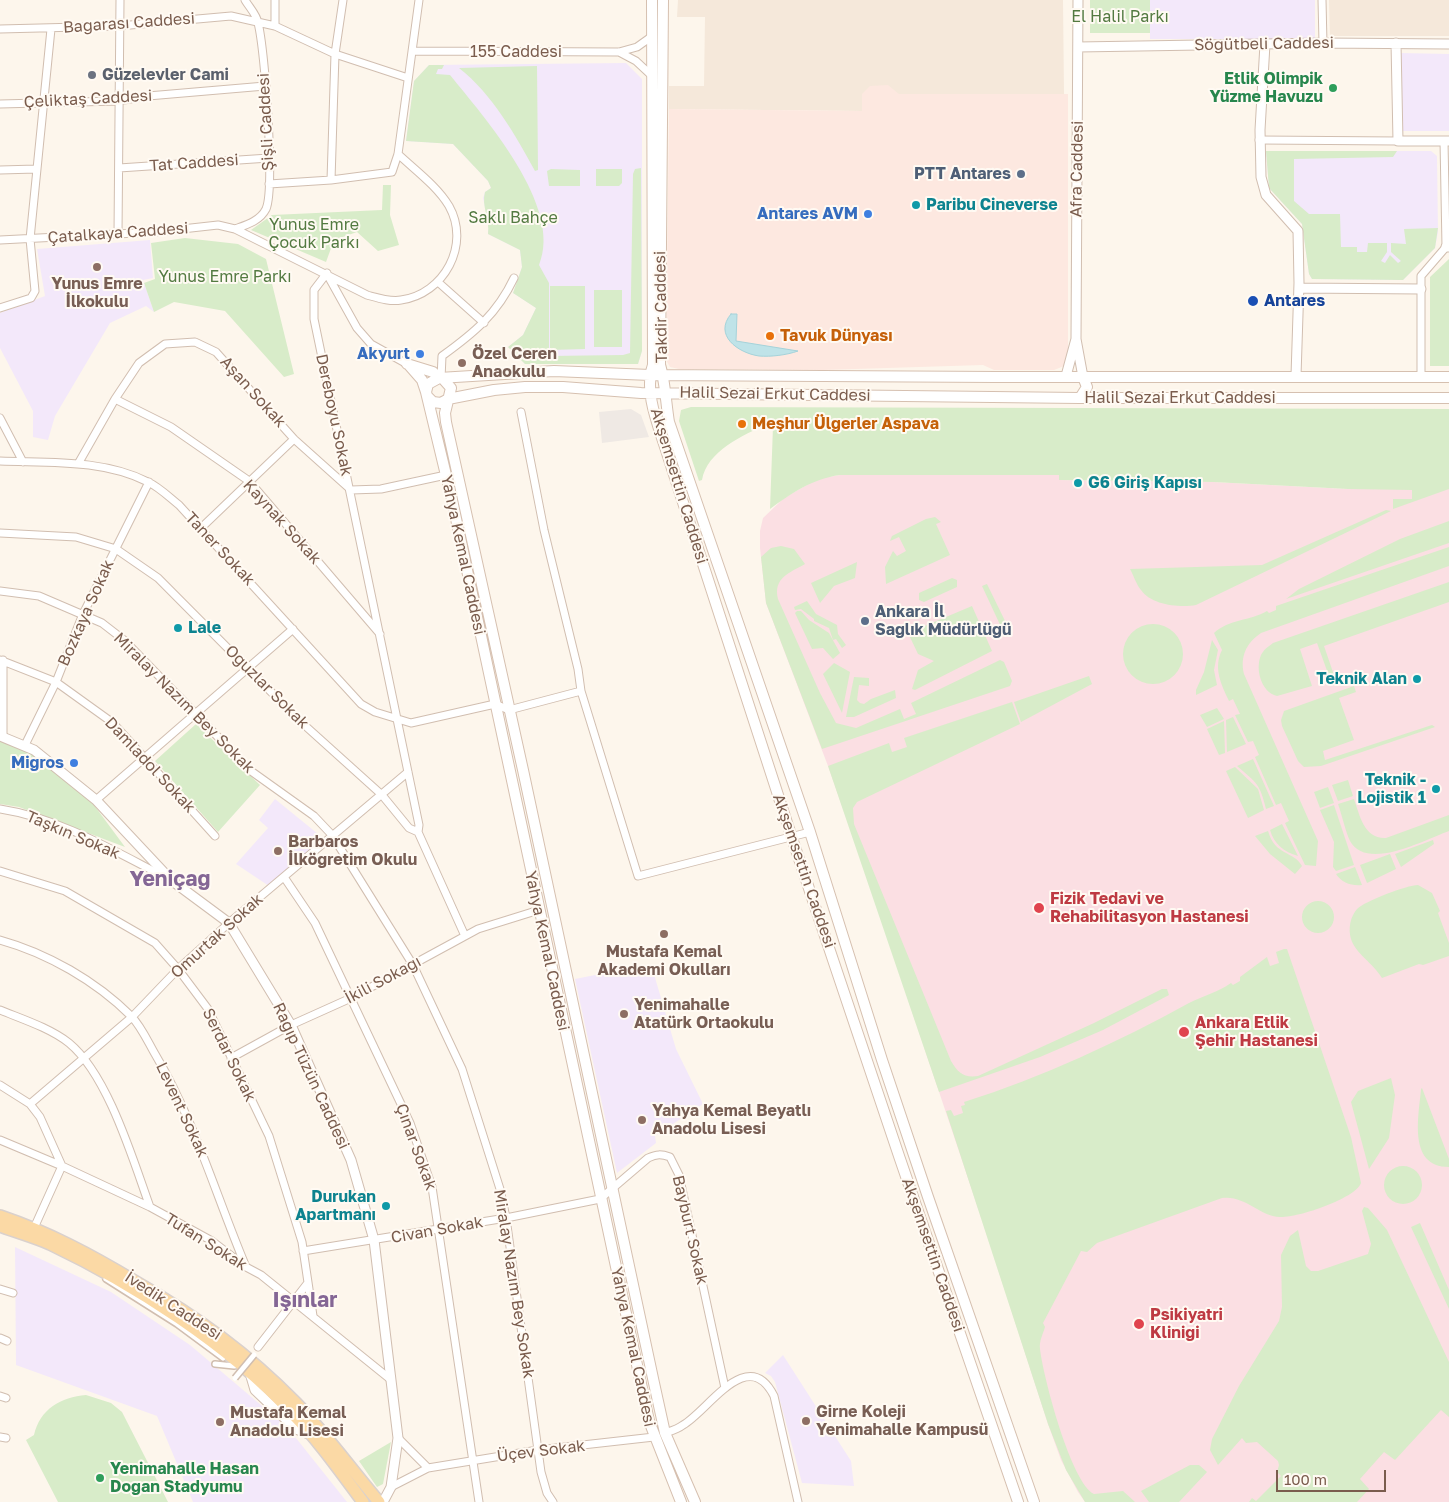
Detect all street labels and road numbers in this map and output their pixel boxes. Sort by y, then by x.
street label: Bağarası Caddesi [62,9,196,37]
street label: Söğütbeli Caddesi [1194,33,1334,55]
street label: 155 Caddesi [470,42,562,62]
street label: Şişli Caddesi [254,73,278,171]
street label: Çeliktaş Caddesi [23,86,153,112]
street label: Afra Caddesi [1067,120,1087,218]
street label: Tat Caddesi [149,150,239,176]
street label: Çatalkaya Caddesi [47,219,189,247]
street label: Takdir Caddesi [650,251,672,363]
street label: Dereboyu Sokak [312,352,356,478]
street label: Aşan Sokak [216,353,290,431]
street label: Halil Sezai Erkut Caddesi [679,383,871,405]
street label: Halil Sezai Erkut Caddesi [1084,388,1276,408]
street label: Akşemsettin Caddesi [646,406,712,566]
street label: Yahya Kemal Caddesi [437,473,489,637]
street label: Kaynak Sokak [239,476,325,568]
street label: Taner Sokak [181,508,259,590]
street label: Bozkaya Sokak [54,557,118,669]
street label: Miralay Nazım Bey Sokak [110,629,258,777]
street label: Oğuzlar Sokak [221,641,313,733]
street label: Damladol Sokak [101,713,199,817]
street label: Akşemsettin Caddesi [769,791,839,951]
street label: Taşkın Sokak [23,807,123,863]
street label: Yahya Kemal Caddesi [521,869,573,1033]
street label: Omurtak Sokak [167,890,267,982]
street label: İkili Sokağı [342,952,424,1008]
street label: Ragıp Tüzün Caddesi [269,1000,353,1152]
street label: Serdar Sokak [198,1005,260,1105]
street label: Levent Sokak [152,1059,212,1161]
street label: Çınar Sokak [391,1101,441,1193]
street label: Bayburt Sokak [668,1173,712,1287]
street label: Akşemsettin Caddesi [898,1175,968,1335]
street label: Miralay Nazım Bey Sokak [490,1188,538,1380]
street label: Tufan Sokak [161,1209,251,1275]
street label: Civan Sokak [389,1212,485,1248]
street label: Yahya Kemal Caddesi [607,1265,659,1429]
street label: İvedik Caddesi [121,1268,225,1344]
street label: Üçev Sokak [496,1436,586,1466]

